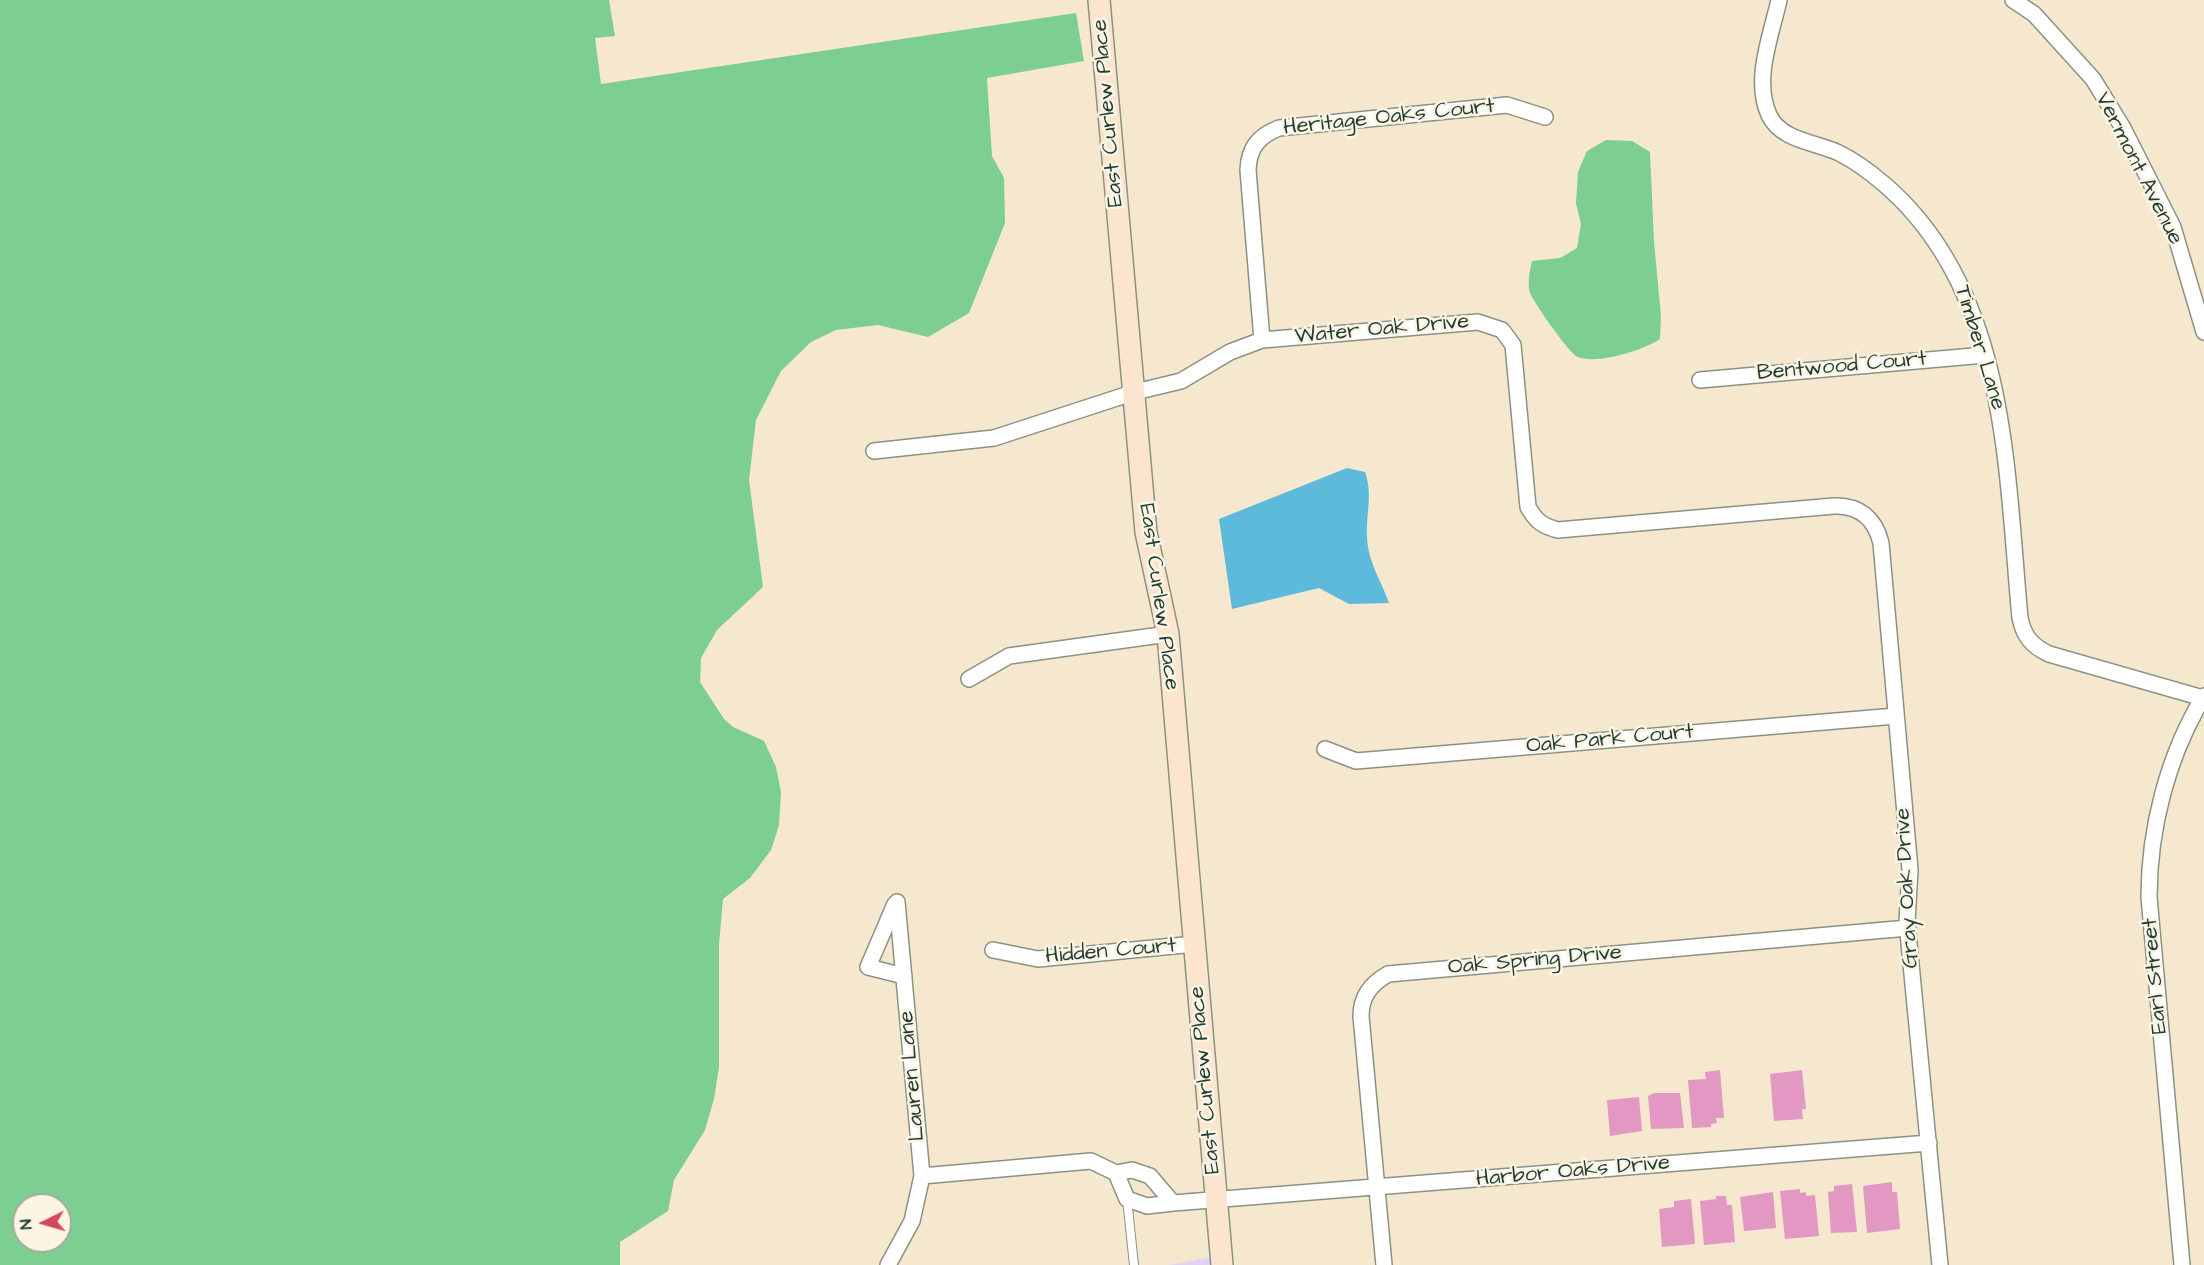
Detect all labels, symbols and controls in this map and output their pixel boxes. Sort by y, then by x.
street label: East Curlew Place [1088,18,1130,208]
street label: Vermont Avenue [2088,88,2188,250]
street label: Heritage Oaks Court [1282,94,1496,142]
street label: Timber Lane [1948,283,2010,413]
street label: Water Oak Drive [1294,309,1470,351]
street label: Bentwood Court [1756,346,1928,388]
street label: East Curlew Place [1132,502,1184,692]
street label: Oak Park Court [1525,720,1695,760]
street label: Gray Oak Drive [1891,807,1925,969]
street label: Earl Street [2138,917,2174,1035]
street label: Hidden Court [1045,933,1177,971]
street label: Oak Spring Drive [1447,940,1623,982]
street label: East Curlew Place [1185,985,1227,1175]
street label: Lauren Lane [894,1010,932,1142]
street label: Harbor Oaks Drive [1475,1150,1671,1194]
north arrow [12,1193,72,1253]
text: N [15,1218,37,1230]

